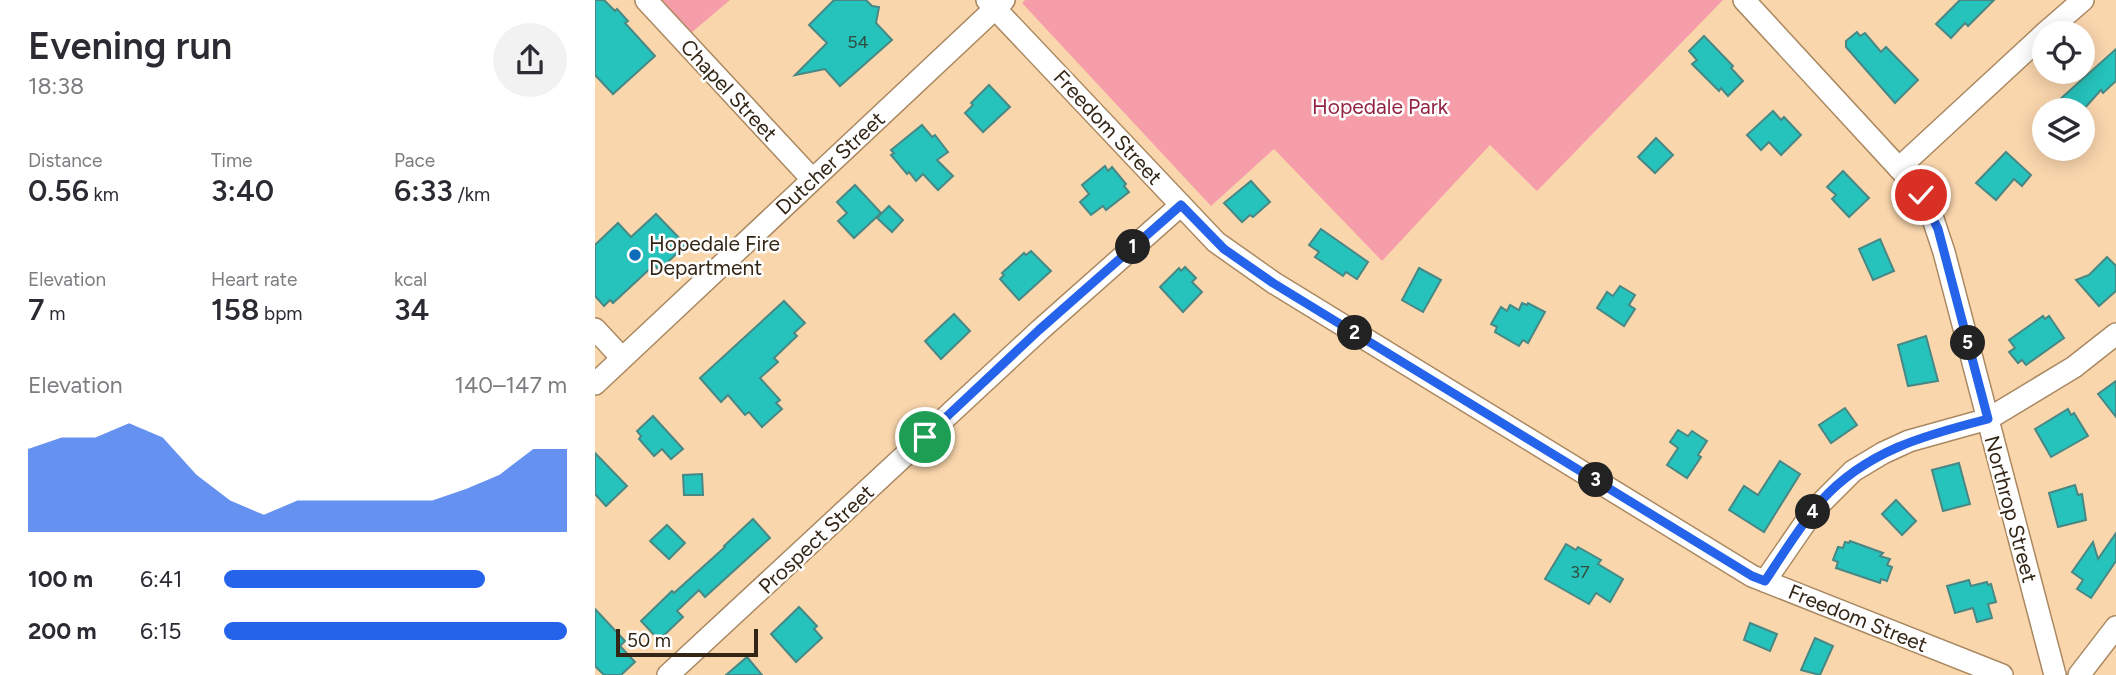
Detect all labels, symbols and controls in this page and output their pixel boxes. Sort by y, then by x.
map controls [2032,21,2095,161]
button: locate [2032,21,2095,84]
text: Evening run [28,23,232,69]
button: share [493,23,567,97]
house number: 54 [847,31,869,53]
street label: Chapel Street [676,34,783,146]
street label: Freedom Street [1049,65,1168,190]
text: 18:38 [28,72,84,100]
park label: Hopedale Park [1312,94,1449,119]
button: layers [2032,98,2095,161]
street label: Dutcher Street [770,106,890,220]
text: Distance [28,149,102,172]
text: Time [211,149,252,172]
text: Pace [394,149,435,172]
pin [1891,165,1951,225]
text: 0.56 [28,172,89,209]
text: 3:40 [211,172,274,209]
text: 6:33 [394,172,453,209]
icon: check [1902,176,1940,214]
text: km [89,183,119,206]
text: /km [453,183,490,206]
pin: 1 [1115,230,1151,264]
place label: Hopedale Fire Department [649,231,780,280]
text: 1 [1128,235,1137,258]
marker: Hopedale Fire Department [627,247,643,263]
text: Elevation [28,268,106,291]
text: Heart rate [211,268,297,291]
text: kcal [394,268,427,291]
text: 7 [28,291,44,328]
text: 158 [211,291,259,328]
text: 34 [394,291,429,328]
text: m [44,302,65,325]
text: bpm [259,302,303,325]
pin: 2 [1337,316,1373,350]
text: 2 [1349,321,1360,344]
pin: 5 [1951,326,1985,360]
text: 5 [1962,331,1973,354]
text: Elevation [28,371,123,399]
text: 140–147 m [454,371,567,399]
pin [895,407,955,467]
icon: arrive [906,418,944,456]
street label: Northrop Street [1979,433,2043,585]
pin: 3 [1579,462,1613,498]
text: 3 [1590,468,1601,491]
street label: Prospect Street [753,479,879,599]
pin: 4 [1795,494,1831,530]
text: 4 [1806,500,1819,523]
house number: 37 [1570,561,1590,583]
text: 100 m [28,565,93,593]
text: 6:41 [140,565,183,593]
street label: Freedom Street [1785,579,1931,657]
text: 200 m [28,617,97,645]
text: 6:15 [140,617,182,645]
scale bar [616,626,758,658]
text: 50 m [627,629,671,652]

